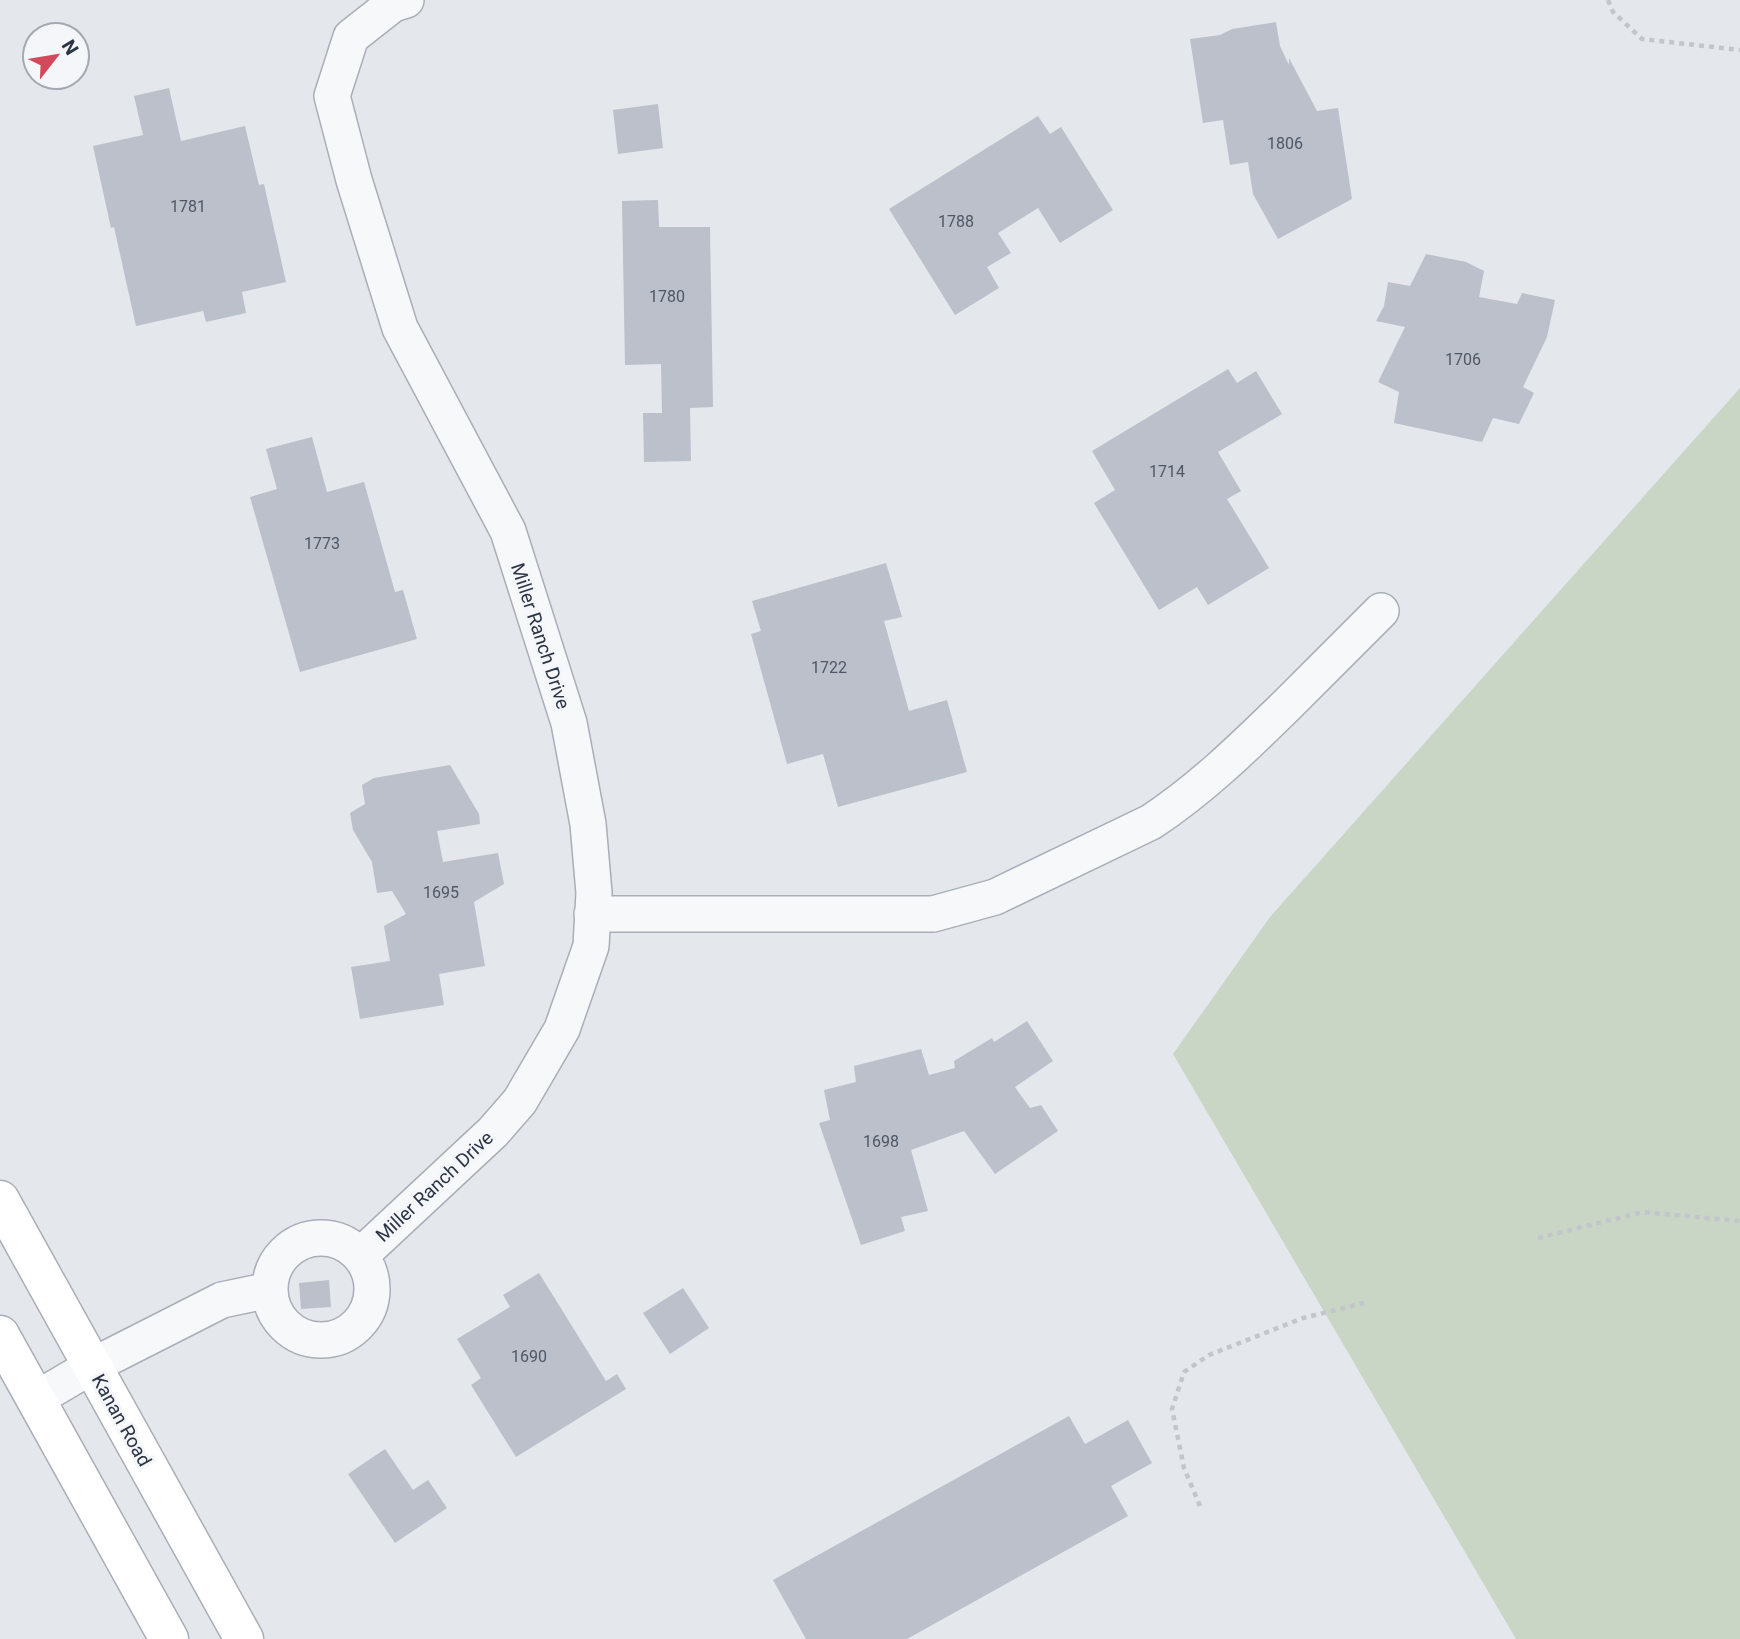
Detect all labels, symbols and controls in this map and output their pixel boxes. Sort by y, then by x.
north arrow [21,21,91,91]
text: N [57,36,83,59]
house number: 1806 [1267,134,1303,153]
house number: 1781 [170,197,206,216]
house number: 1788 [938,212,974,231]
house number: 1780 [649,287,685,306]
house number: 1706 [1445,350,1481,369]
house number: 1714 [1149,462,1185,481]
house number: 1773 [304,534,340,553]
street label: Miller Ranch Drive [506,560,575,712]
house number: 1722 [811,658,847,677]
house number: 1695 [423,883,459,902]
street label: Miller Ranch Drive [371,1126,498,1247]
house number: 1698 [863,1132,899,1151]
house number: 1690 [511,1347,547,1366]
street label: Kanan Road [87,1370,156,1470]

